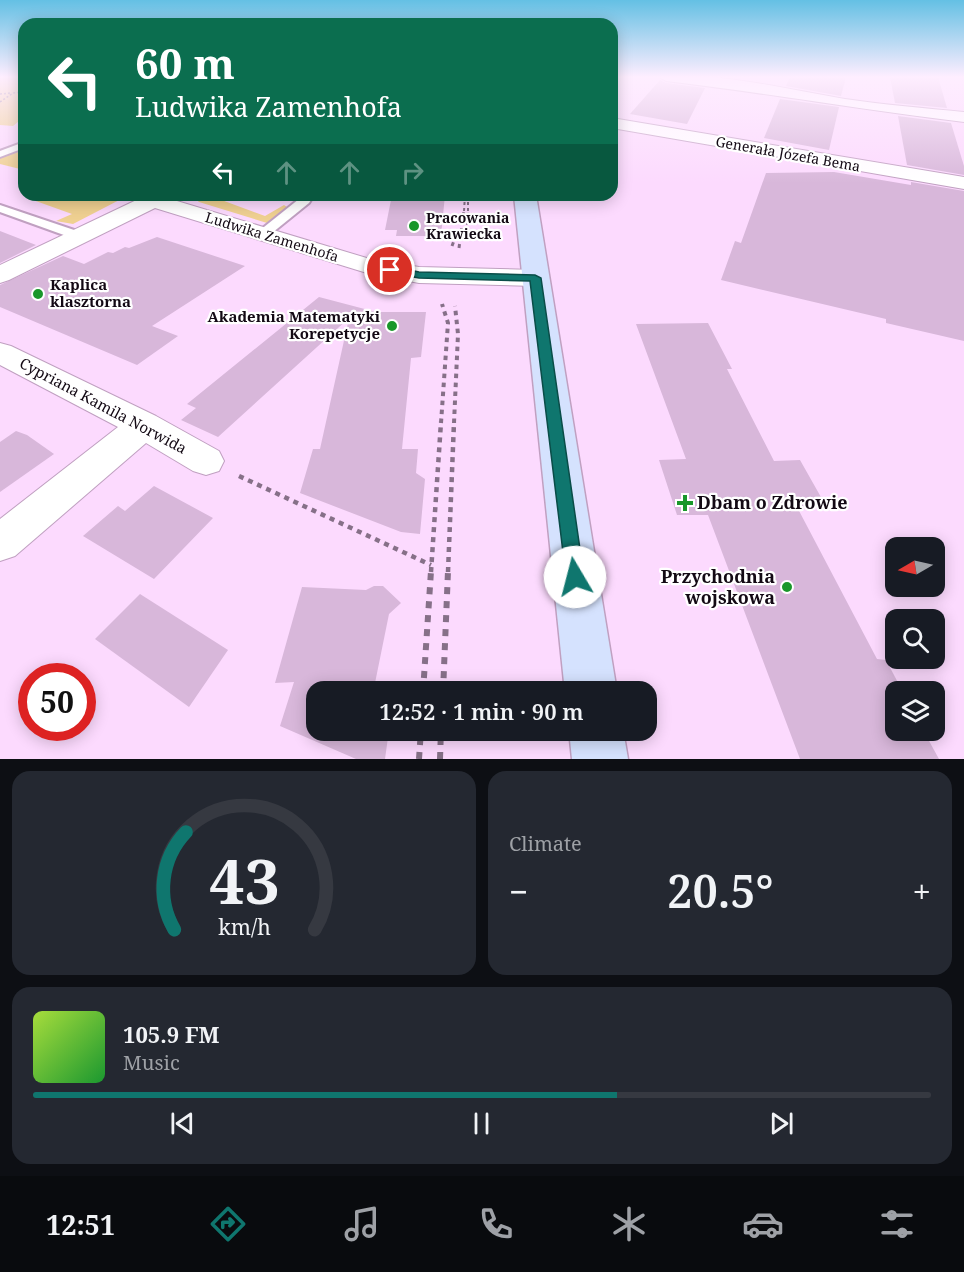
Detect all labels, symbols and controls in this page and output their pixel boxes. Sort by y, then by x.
text: 60 m [135,34,235,91]
icon: left [36,42,114,120]
text: Ludwika Zamenhofa [135,88,402,125]
street label: Generała Józefa Bema [714,131,862,176]
icon: left [207,156,240,189]
icon: ahead [270,156,303,189]
icon: ahead [333,156,366,189]
icon: right [396,156,429,189]
street label: Ludwika Zamenhofa [203,207,341,266]
place label: Pracowania Krawiecka [426,208,509,243]
marker: Pracowania Krawiecka [407,219,421,233]
pin [364,244,415,295]
icon: arrive [373,253,406,286]
place label: Kaplica klasztorna [50,274,131,311]
marker: Kaplica klasztorna [31,287,45,301]
place label: Akademia Matematyki Korepetycje [208,306,381,343]
marker: Akademia Matematyki Korepetycje [385,319,399,333]
street label: Cypriana Kamila Norwida [16,352,191,458]
place label: Dbam o Zdrowie [697,490,848,514]
marker: Dbam o Zdrowie [678,496,692,510]
north arrow [885,537,945,597]
map controls [885,537,945,741]
position arrow [543,545,607,609]
place label: Przychodnia wojskowa [661,564,775,609]
marker: Przychodnia wojskowa [780,580,794,594]
button: search [885,609,945,669]
speed limit sign: 50 [18,663,96,741]
button: layers [885,681,945,741]
text: 12:52 · 1 min · 90 m [379,696,584,726]
text: Climate [509,830,582,857]
text: 43 [209,837,279,922]
text: 20.5° [667,860,774,921]
text: − [509,869,528,914]
text: + [913,869,931,914]
text: km/h [218,912,271,941]
text: 105.9 FM [123,1019,220,1049]
text: Music [123,1049,180,1076]
icon: previous [166,1107,199,1140]
icon: pause [465,1107,498,1140]
icon: next [765,1107,798,1140]
icon: directions [207,1203,249,1245]
icon: music [341,1203,383,1245]
icon: phone [475,1203,517,1245]
icon: climate [608,1203,650,1245]
icon: car [742,1203,784,1245]
icon: filters [876,1203,918,1245]
text: 12:51 [46,1206,115,1243]

